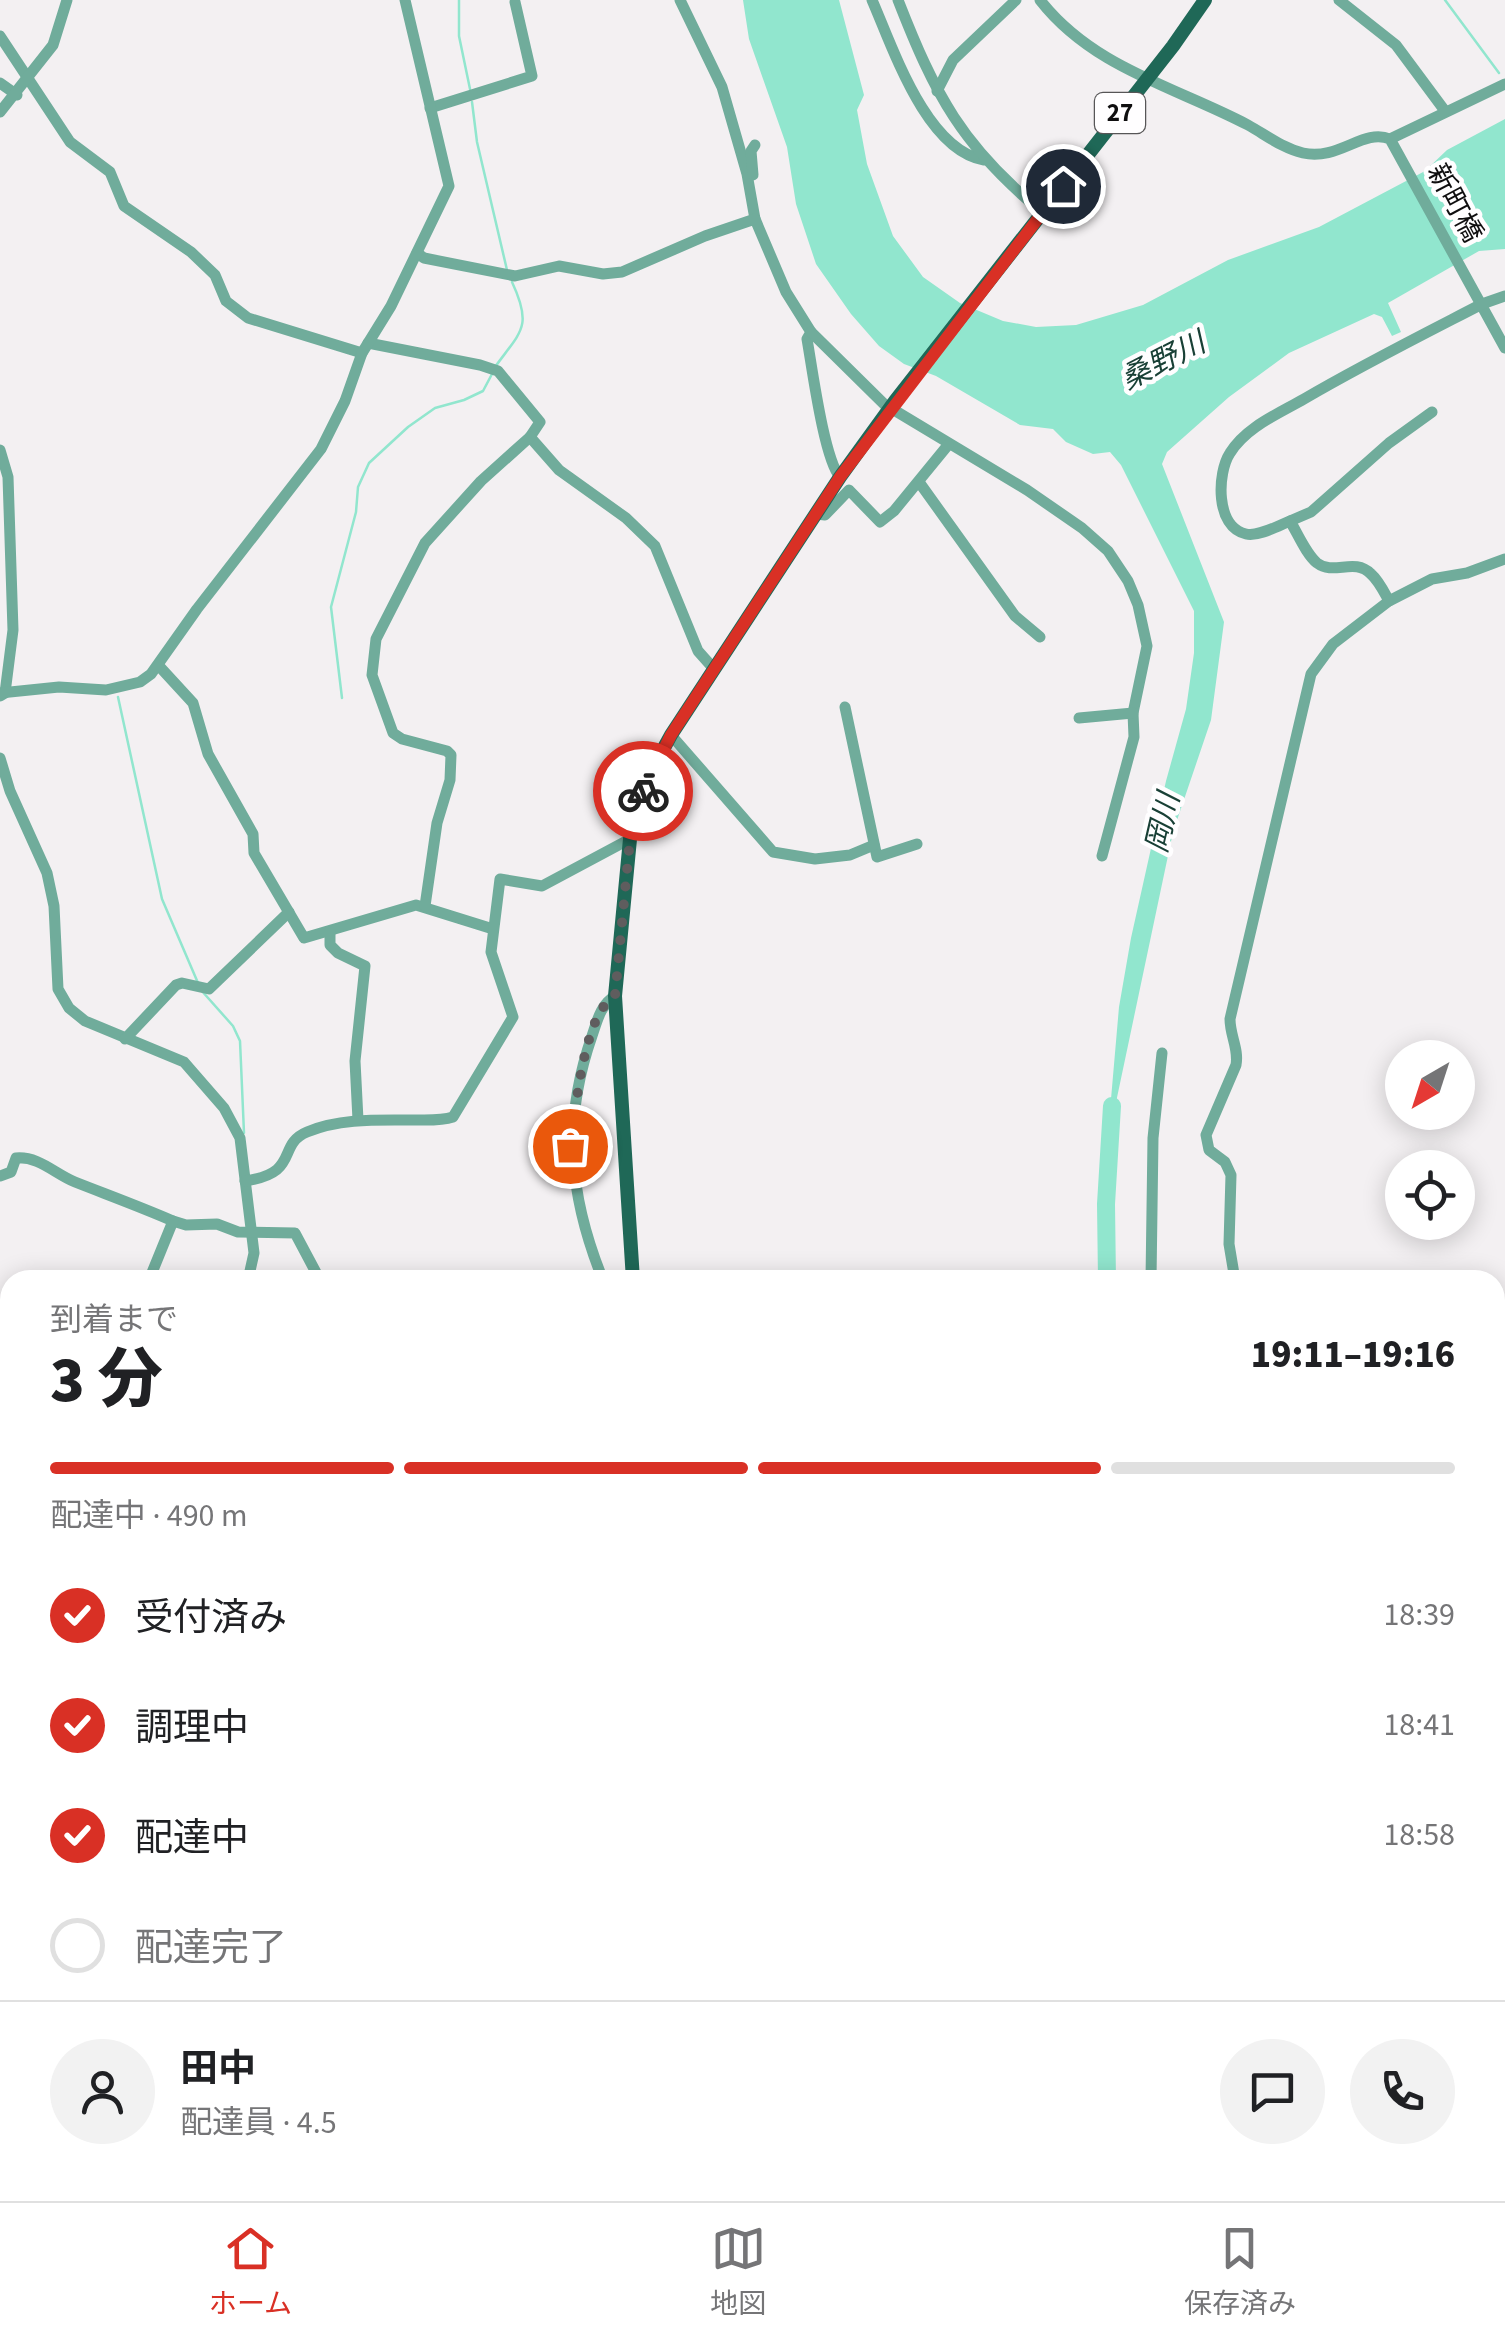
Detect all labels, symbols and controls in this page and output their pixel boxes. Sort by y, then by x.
road number: 27 [1095,93,1145,133]
pin [1021,144,1106,229]
street label: 新町橋 [1418,157,1492,249]
icon: home [1036,159,1091,214]
water label: 桑野川 [1113,320,1216,401]
courier [593,741,693,841]
icon: bike [616,764,671,819]
water label: 岡川 [1135,786,1191,857]
north arrow [1385,1040,1475,1130]
map controls [1385,1040,1475,1240]
pin [528,1104,613,1189]
icon: bag [543,1119,598,1174]
button: locate [1385,1150,1475,1240]
text: 到着まで [50,1297,178,1343]
text: 19:11–19:16 [1251,1328,1455,1382]
text: 3 分 [50,1334,163,1427]
text: 配達中 · 490 m [50,1493,247,1539]
icon: check [50,1588,105,1643]
text: 受付済み [135,1591,287,1645]
text: 18:39 [1383,1592,1455,1638]
icon: check [50,1698,105,1753]
text: 調理中 [135,1701,249,1755]
text: 18:41 [1383,1702,1455,1748]
icon: check [50,1808,105,1863]
text: 配達中 [135,1811,249,1865]
text: 18:58 [1383,1812,1455,1858]
text: 配達完了 [135,1921,287,1975]
button: person [50,2039,155,2144]
button: chat [1220,2039,1325,2144]
button: phone [1350,2039,1455,2144]
text: 田中 [180,2042,256,2096]
text: 配達員 · 4.5 [180,2100,337,2146]
tab: ホーム [209,2221,292,2324]
tab: 地図 [710,2221,766,2324]
tab: 保存済み [1184,2221,1296,2324]

